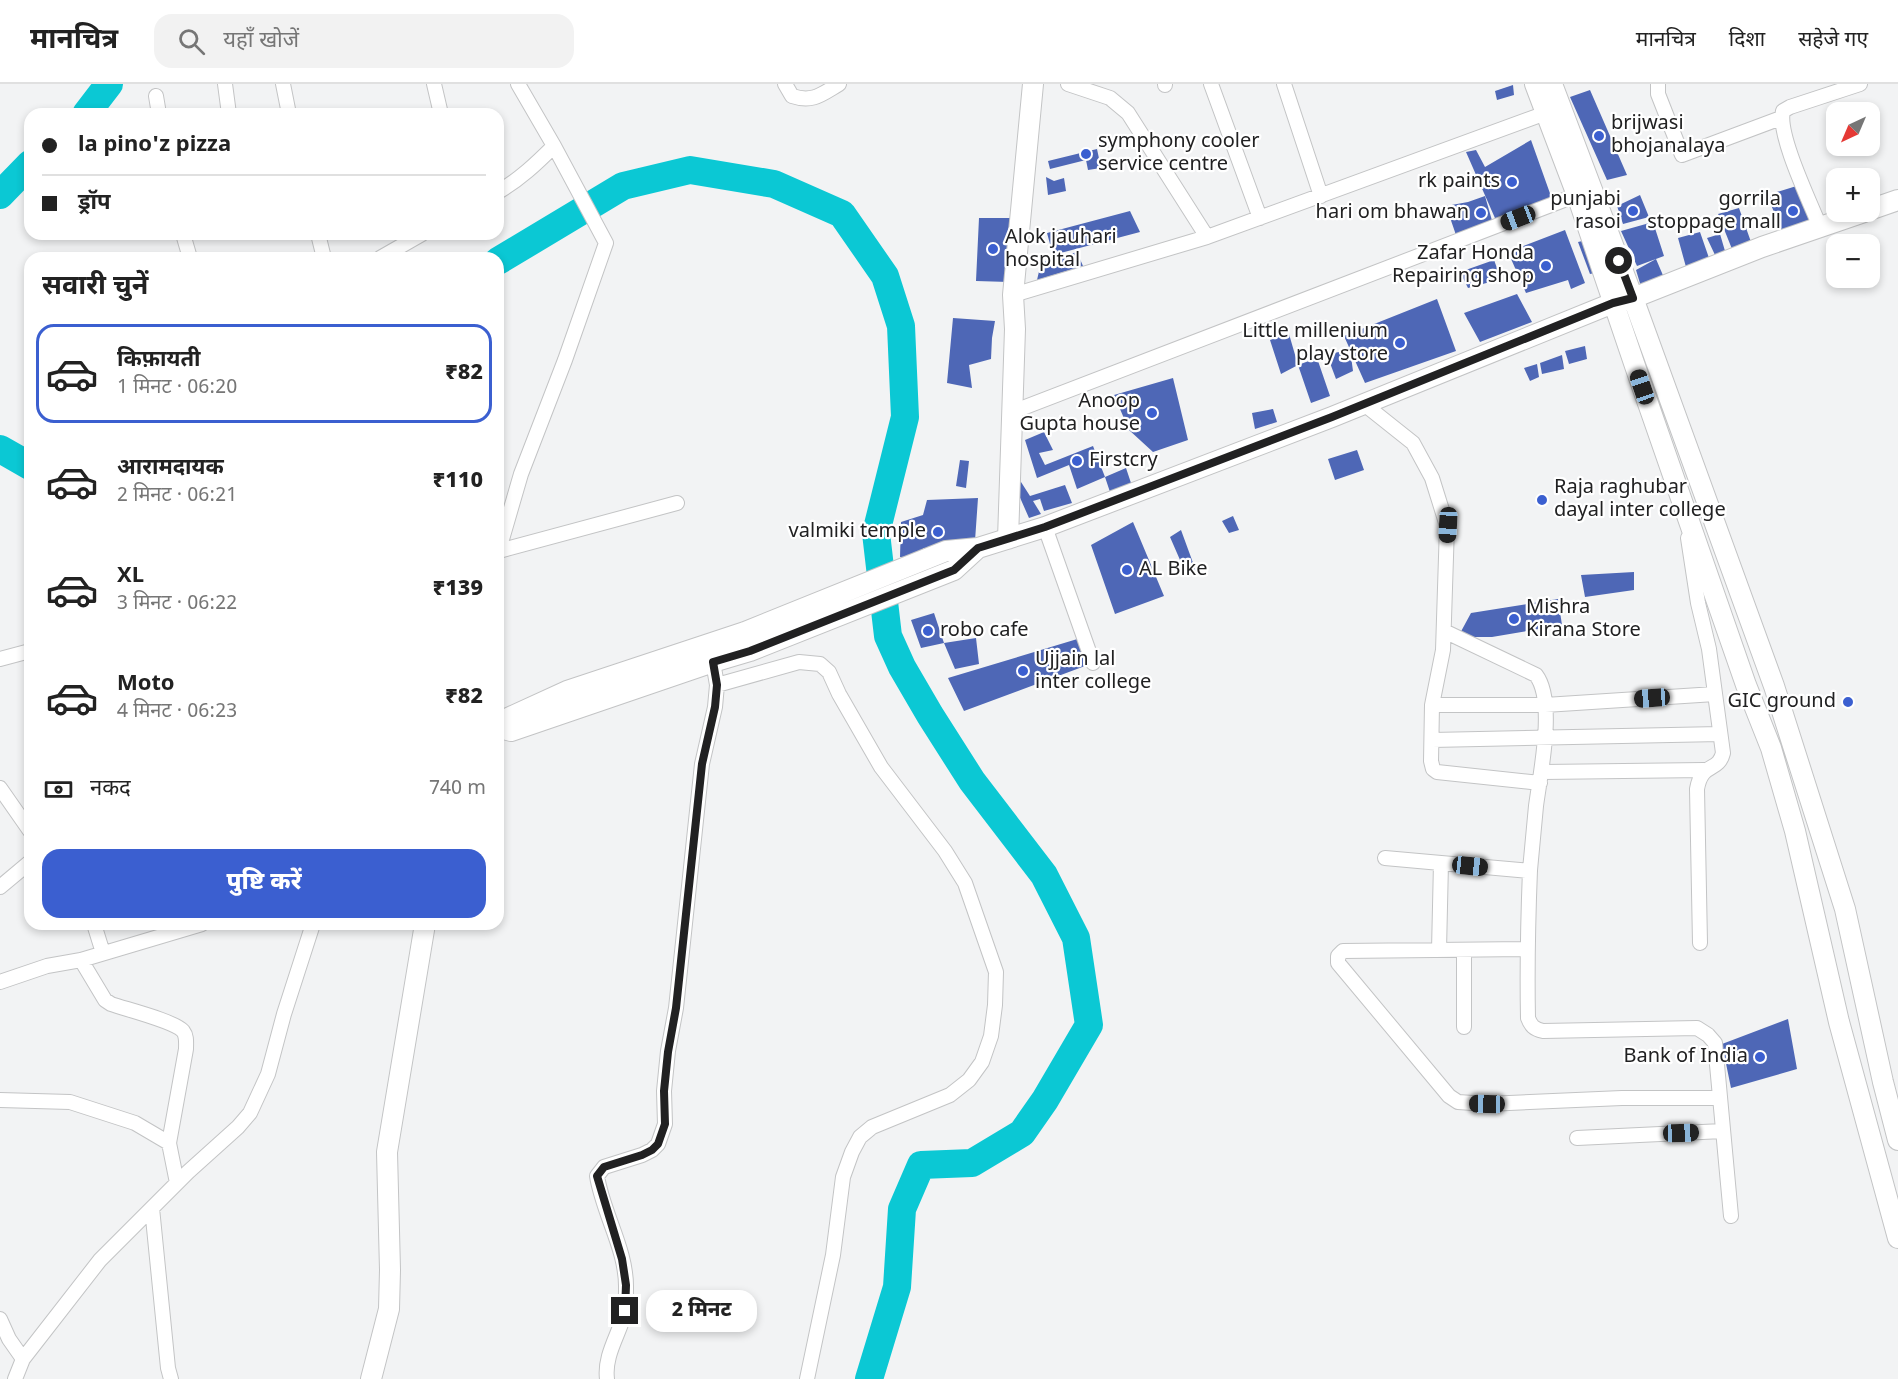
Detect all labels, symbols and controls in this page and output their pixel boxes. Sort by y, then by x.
search box [154,14,574,68]
text: मानचित्र [30,23,118,59]
icon: search [175,25,208,58]
text: यहाँ खोजें [223,27,299,56]
text: मानचित्र [1636,27,1696,55]
text: दिशा [1729,27,1765,55]
text: सहेजे गए [1798,27,1868,55]
north arrow [1826,102,1880,156]
map controls [1826,102,1880,288]
place label: brijwasi bhojanalaya [1611,111,1726,160]
place label: symphony cooler service centre [1098,129,1260,178]
marker: brijwasi bhojanalaya [1592,129,1606,143]
text: la pino'z pizza [78,131,231,160]
marker: symphony cooler service centre [1079,147,1093,161]
button: + [1826,168,1880,222]
place label: rk paints [1418,169,1500,195]
marker: rk paints [1505,175,1519,189]
place label: punjabi rasoi [1550,187,1621,236]
place label: gorrila stoppage mall [1647,187,1781,236]
text: ड्रॉप [78,189,111,218]
place label: hari om bhawan [1316,200,1469,226]
car [1498,203,1538,233]
marker: punjabi rasoi [1626,204,1640,218]
marker: gorrila stoppage mall [1786,204,1800,218]
marker: hari om bhawan [1474,206,1488,220]
place label: Alok jauhari hospital [1005,225,1117,274]
button: − [1826,234,1880,288]
place label: Zafar Honda Repairing shop [1392,241,1534,290]
marker: Alok jauhari hospital [986,242,1000,256]
route start [1605,247,1632,274]
marker: Zafar Honda Repairing shop [1539,259,1553,273]
text: सवारी चुनें [42,270,148,305]
place label: Little millenium play store [1242,319,1388,368]
marker: Little millenium play store [1393,336,1407,350]
text: किफ़ायती [117,346,201,375]
icon: car [45,347,99,401]
text: ₹82 [445,359,483,388]
car [1628,367,1656,407]
text: 1 मिनट · 06:20 [117,375,237,401]
place label: Anoop Gupta house [1019,389,1140,438]
marker: Anoop Gupta house [1145,406,1159,420]
place label: Firstcry [1089,448,1158,474]
text: आरामदायक [117,454,224,483]
marker: Firstcry [1070,454,1084,468]
icon: car [45,455,99,509]
text: ₹110 [433,467,483,496]
place label: Raja raghubar dayal inter college [1554,475,1726,524]
text: 2 मिनट · 06:21 [117,483,237,509]
marker: Raja raghubar dayal inter college [1535,493,1549,507]
car [1438,507,1458,543]
place label: valmiki temple [789,519,926,545]
marker: valmiki temple [931,525,945,539]
place label: AL Bike [1139,557,1208,583]
text: XL [117,562,144,591]
icon: car [45,563,99,617]
marker: AL Bike [1120,563,1134,577]
text: ₹139 [433,575,483,604]
text: 3 मिनट · 06:22 [117,591,237,617]
place label: Mishra Kirana Store [1526,595,1641,644]
marker: Mishra Kirana Store [1507,612,1521,626]
place label: robo cafe [940,618,1029,644]
marker: robo cafe [921,624,935,638]
place label: Ujjain lal inter college [1035,647,1151,696]
marker: Ujjain lal inter college [1016,664,1030,678]
text: Moto [117,670,175,699]
icon: car [45,671,99,725]
text: ₹82 [445,683,483,712]
car [1633,688,1671,708]
place label: GIC ground [1728,689,1836,715]
marker: GIC ground [1841,695,1855,709]
text: 4 मिनट · 06:23 [117,699,237,725]
icon: cash [42,773,75,806]
text: नकद [90,775,131,804]
text: 740 m [429,776,486,802]
button: पुष्टि करें [42,849,486,918]
car [1451,855,1489,877]
place label: Bank of India [1624,1044,1748,1070]
marker: Bank of India [1753,1050,1767,1064]
car [1469,1095,1505,1113]
car [1663,1123,1699,1143]
callout: 2 मिनट [646,1290,757,1332]
route end [611,1297,638,1324]
text: 2 मिनट [672,1298,731,1324]

